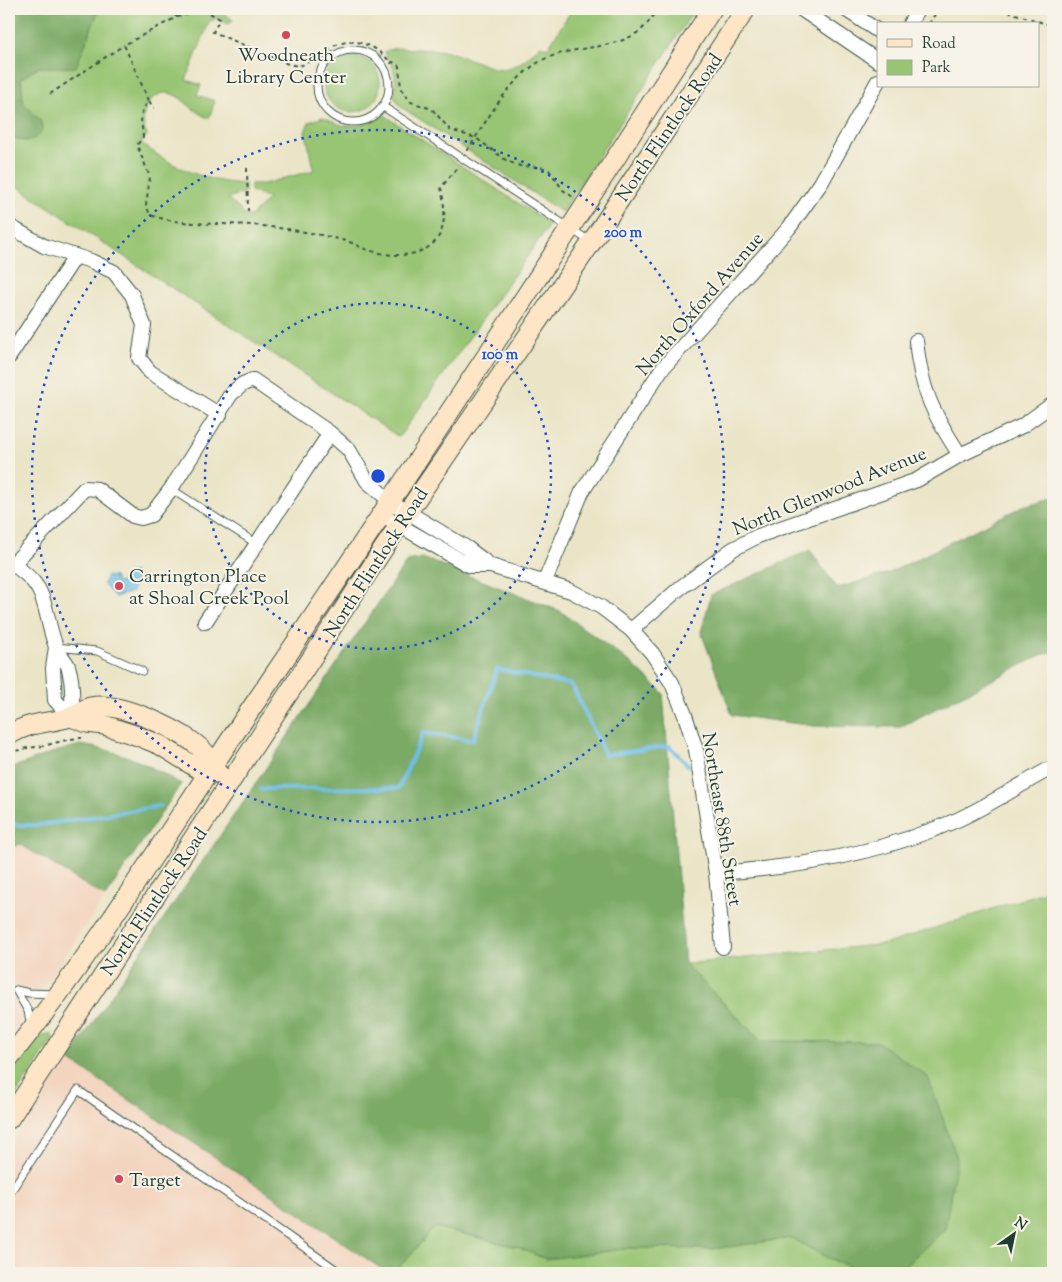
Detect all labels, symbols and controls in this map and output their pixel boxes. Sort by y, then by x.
legend [877,22,1040,88]
marker: Woodneath Library Center [280,29,292,41]
text: Road [922,34,956,55]
place label: Woodneath Library Center [226,43,346,92]
street label: North Flintlock Road [610,49,730,208]
text: Park [922,58,951,79]
text: 200 m [604,223,643,244]
street label: North Oxford Avenue [631,227,771,382]
text: 100 m [482,345,519,366]
street label: North Glenwood Avenue [729,441,931,544]
centre of rings [369,467,387,485]
street label: North Flintlock Road [318,483,436,644]
place label: Carrington Place at Shoal Creek Pool [129,564,289,613]
marker: Carrington Place at Shoal Creek Pool [113,580,125,592]
street label: Northeast 88th Street [693,731,748,909]
street label: North Flintlock Road [95,823,215,982]
place label: Target [129,1168,181,1195]
marker: Target [113,1173,125,1185]
north arrow [990,1210,1040,1260]
text: N [1010,1213,1030,1236]

